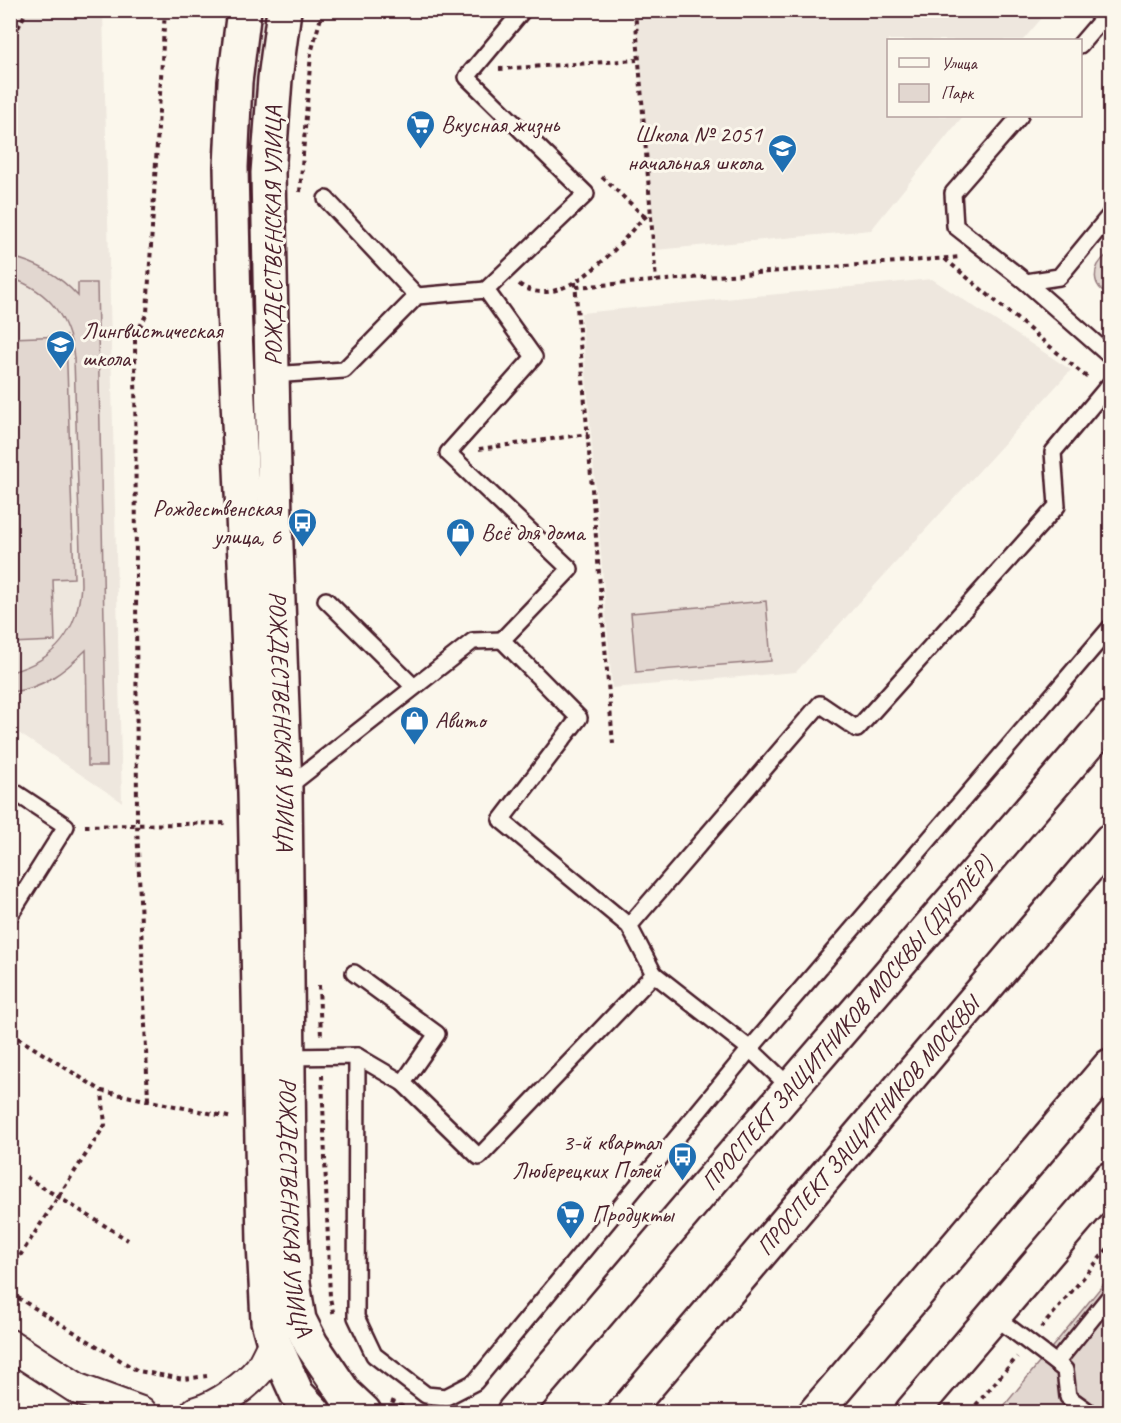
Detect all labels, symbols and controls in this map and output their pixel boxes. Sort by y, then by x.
legend [887,39,1082,117]
text: Улица [941,52,978,74]
text: Парк [941,82,975,104]
street label: РОЖДЕСТВЕНСКАЯ УЛИЦА [258,105,288,366]
supermarket icon: Вкусная жизнь [404,108,436,150]
place label: Вкусная жизнь [441,109,560,139]
place label: Школа № 2051 начальная школа [627,119,764,177]
school or university icon: Школа № 2051 начальная школа [767,132,799,174]
place label: Лингвистическая школа [82,315,224,373]
school or university icon: Лингвистическая школа [45,328,77,370]
place label: Рождественская улица, 6 [153,493,283,551]
bus stop icon: Рождественская улица, 6 [286,506,318,548]
shop icon: Всё для дома [444,516,476,558]
place label: Всё для дома [481,517,586,547]
street label: РОЖДЕСТВЕНСКАЯ УЛИЦА [263,591,301,852]
shop icon: Авито [398,704,430,746]
place label: Авито [435,705,488,735]
street label: ПРОСПЕКТ ЗАЩИТНИКОВ МОСКВЫ (ДУБЛЁР) [695,852,999,1196]
street label: ПРОСПЕКТ ЗАЩИТНИКОВ МОСКВЫ [751,992,985,1262]
street label: РОЖДЕСТВЕНСКАЯ УЛИЦА [273,1077,320,1342]
place label: 3-й квартал Люберецких Полей [512,1127,663,1185]
bus stop icon: 3-й квартал Люберецких Полей [666,1140,698,1182]
supermarket icon: Продукты [555,1198,587,1240]
place label: Продукты [592,1199,676,1229]

